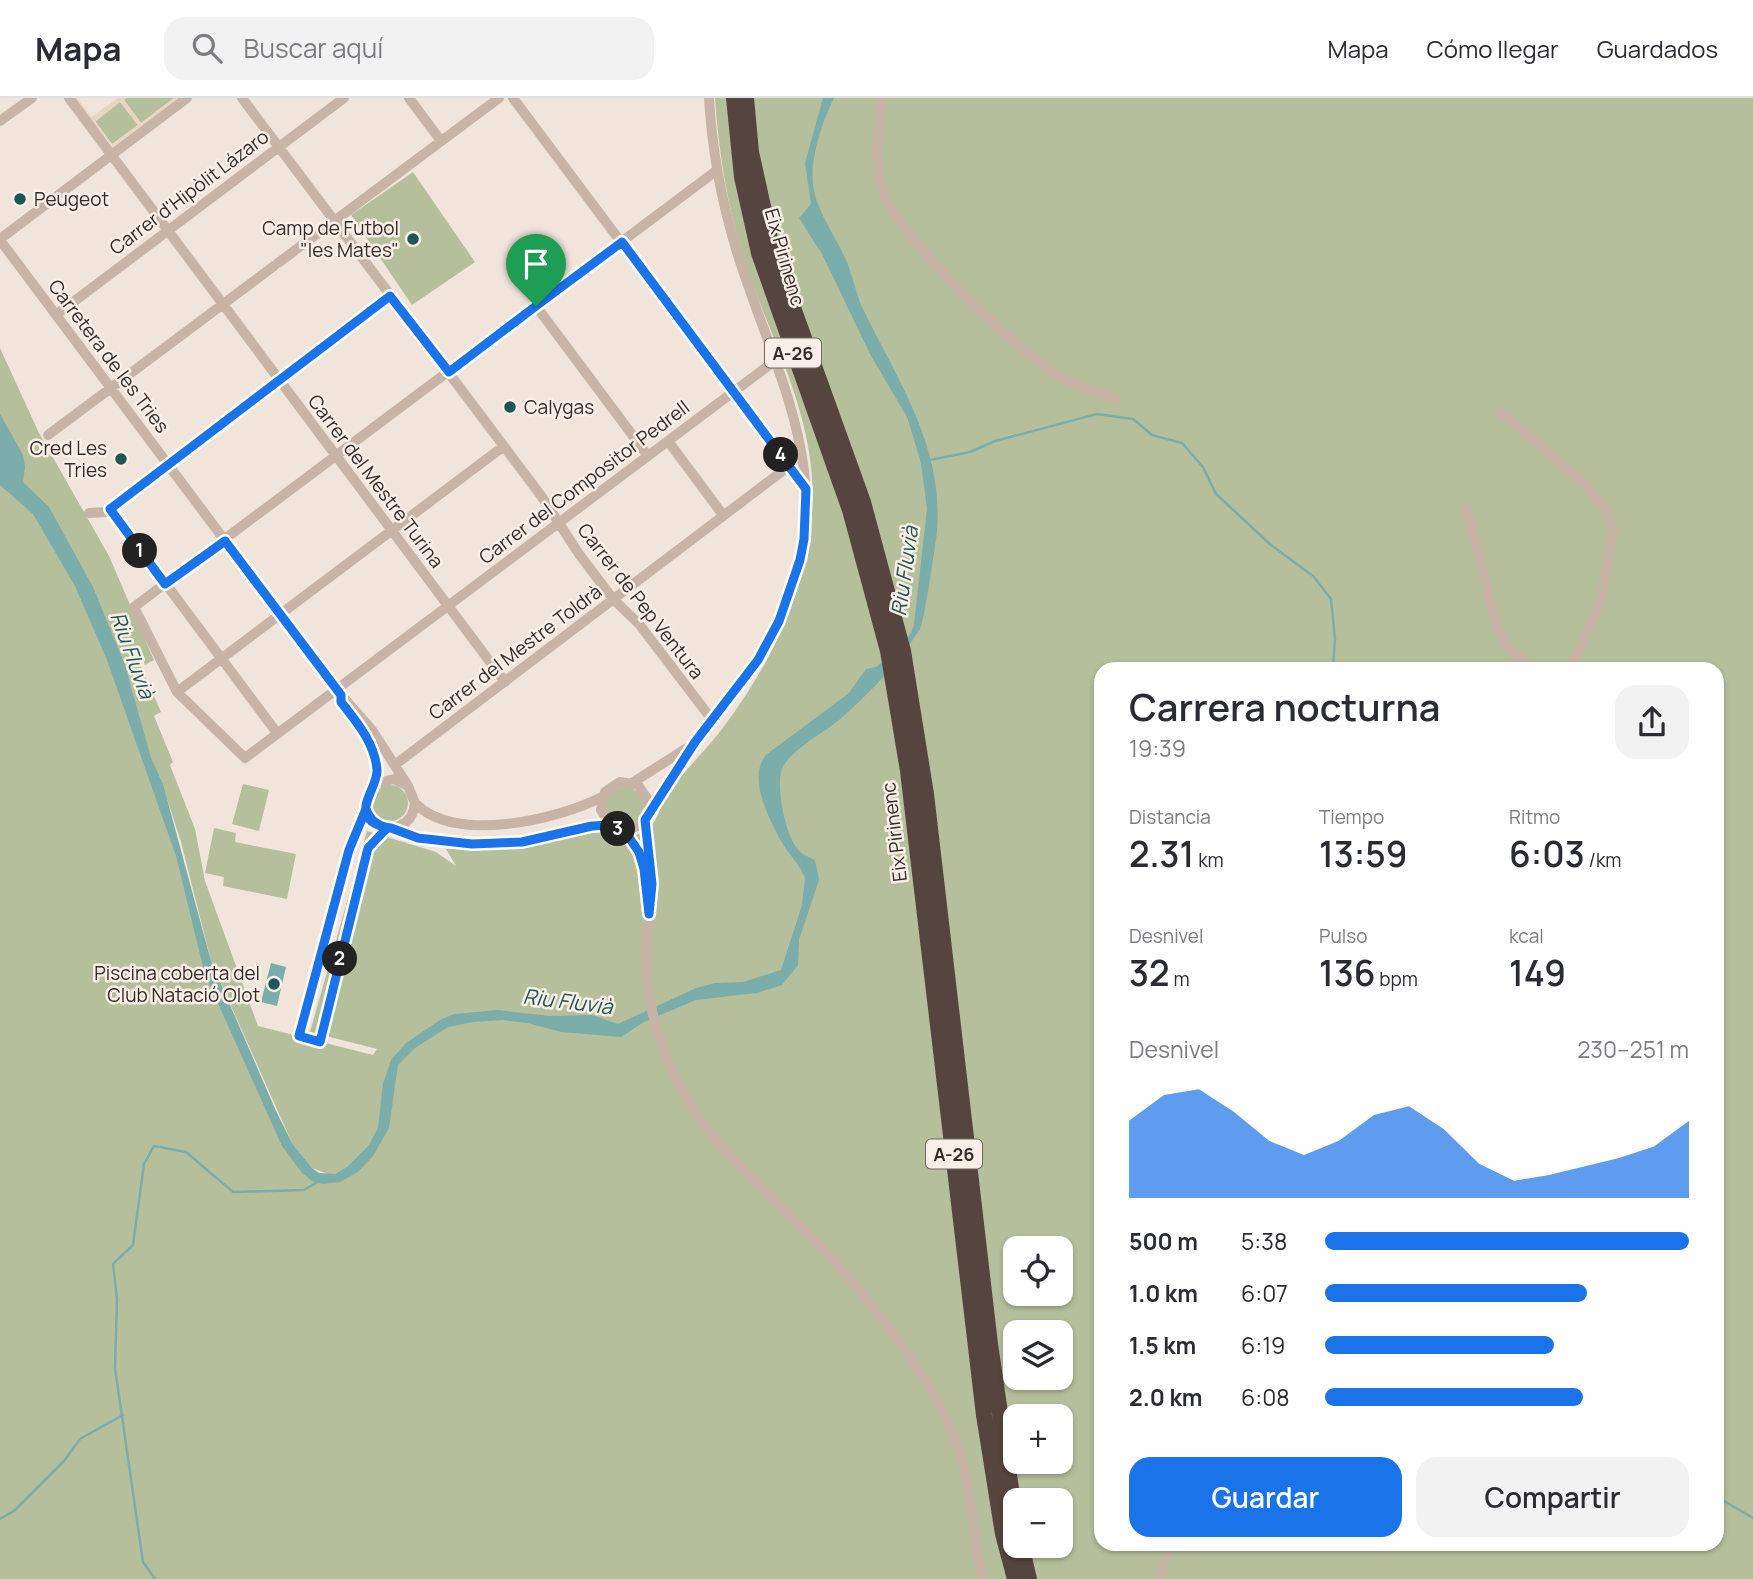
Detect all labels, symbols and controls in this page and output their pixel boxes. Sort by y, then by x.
search box [164,17,654,80]
text: Mapa [35,26,122,71]
icon: search [188,29,226,67]
text: Buscar aquí [244,30,383,66]
text: Mapa [1328,32,1389,65]
text: Cómo llegar [1427,32,1559,65]
text: Guardados [1597,32,1718,65]
street label: Carrer d'Hipòlit Lázaro [104,124,274,260]
place label: Peugeot [34,186,109,212]
marker: Peugeot [12,191,28,207]
street label: Eix Pirinenc [759,205,811,309]
place label: Camp de Futbol "les Mates" [262,215,399,263]
marker: Camp de Futbol "les Mates" [405,231,421,247]
pin [506,234,566,306]
icon: arrive [517,245,555,283]
street label: Carretera de les Tries [43,274,175,438]
road number: A-26 [765,339,821,368]
street label: Carrer del Mestre Turina [302,389,450,573]
street label: Carrer del Compositor Pedrell [473,394,695,570]
place label: Calygas [524,394,594,420]
marker: Calygas [502,399,518,415]
place label: Cred Les Tries [30,435,107,483]
pin: 4 [764,438,798,472]
text: 4 [775,441,786,467]
marker: Cred Les Tries [113,451,129,467]
street label: Carrer de Pep Ventura [572,518,710,684]
water label: Riu Fluvià [884,523,924,618]
pin: 1 [122,533,158,568]
text: 1 [135,537,144,563]
street label: Carrer del Mestre Toldrà [423,578,607,726]
water label: Riu Fluvià [104,608,162,703]
text: Carrera nocturna [1129,680,1440,732]
button: share [1615,685,1689,759]
text: 19:39 [1129,732,1186,764]
street label: Eix Pirinenc [875,781,913,883]
text: Distancia [1129,804,1211,830]
text: Tiempo [1319,804,1384,830]
text: Ritmo [1509,804,1560,830]
pin: 3 [600,812,636,846]
text: 3 [612,815,623,841]
text: 2.31 [1129,830,1194,878]
text: 13:59 [1319,830,1407,878]
text: 6:03 [1509,830,1585,878]
text: km [1194,847,1224,873]
text: /km [1585,847,1621,873]
text: Desnivel [1129,923,1203,949]
text: Pulso [1319,923,1367,949]
text: kcal [1509,923,1544,949]
pin: 2 [322,942,358,976]
text: 2 [334,945,345,971]
text: 32 [1129,949,1170,997]
text: 136 [1319,949,1376,997]
text: 149 [1509,949,1566,997]
place label: Piscina coberta del Club Natació Olot [94,960,260,1008]
text: m [1170,966,1190,992]
text: bpm [1376,966,1418,992]
marker: Piscina coberta del Club Natació Olot [266,976,282,992]
water label: Riu Fluvià [522,982,616,1021]
text: Desnivel [1129,1033,1219,1065]
text: 230–251 m [1577,1033,1689,1065]
road number: A-26 [926,1140,982,1168]
text: 500 m [1129,1225,1198,1257]
text: 5:38 [1241,1225,1287,1257]
map controls [1003,1236,1073,1558]
button: locate [1003,1236,1073,1306]
text: 1.0 km [1129,1277,1198,1309]
text: 6:07 [1241,1277,1288,1309]
button: layers [1003,1320,1073,1390]
text: 1.5 km [1129,1329,1196,1361]
text: 6:19 [1241,1329,1285,1361]
text: 2.0 km [1129,1381,1202,1413]
text: 6:08 [1241,1381,1290,1413]
button: + [1003,1404,1073,1474]
button: Guardar [1129,1457,1402,1537]
button: Compartir [1416,1457,1689,1537]
button: − [1003,1488,1073,1558]

